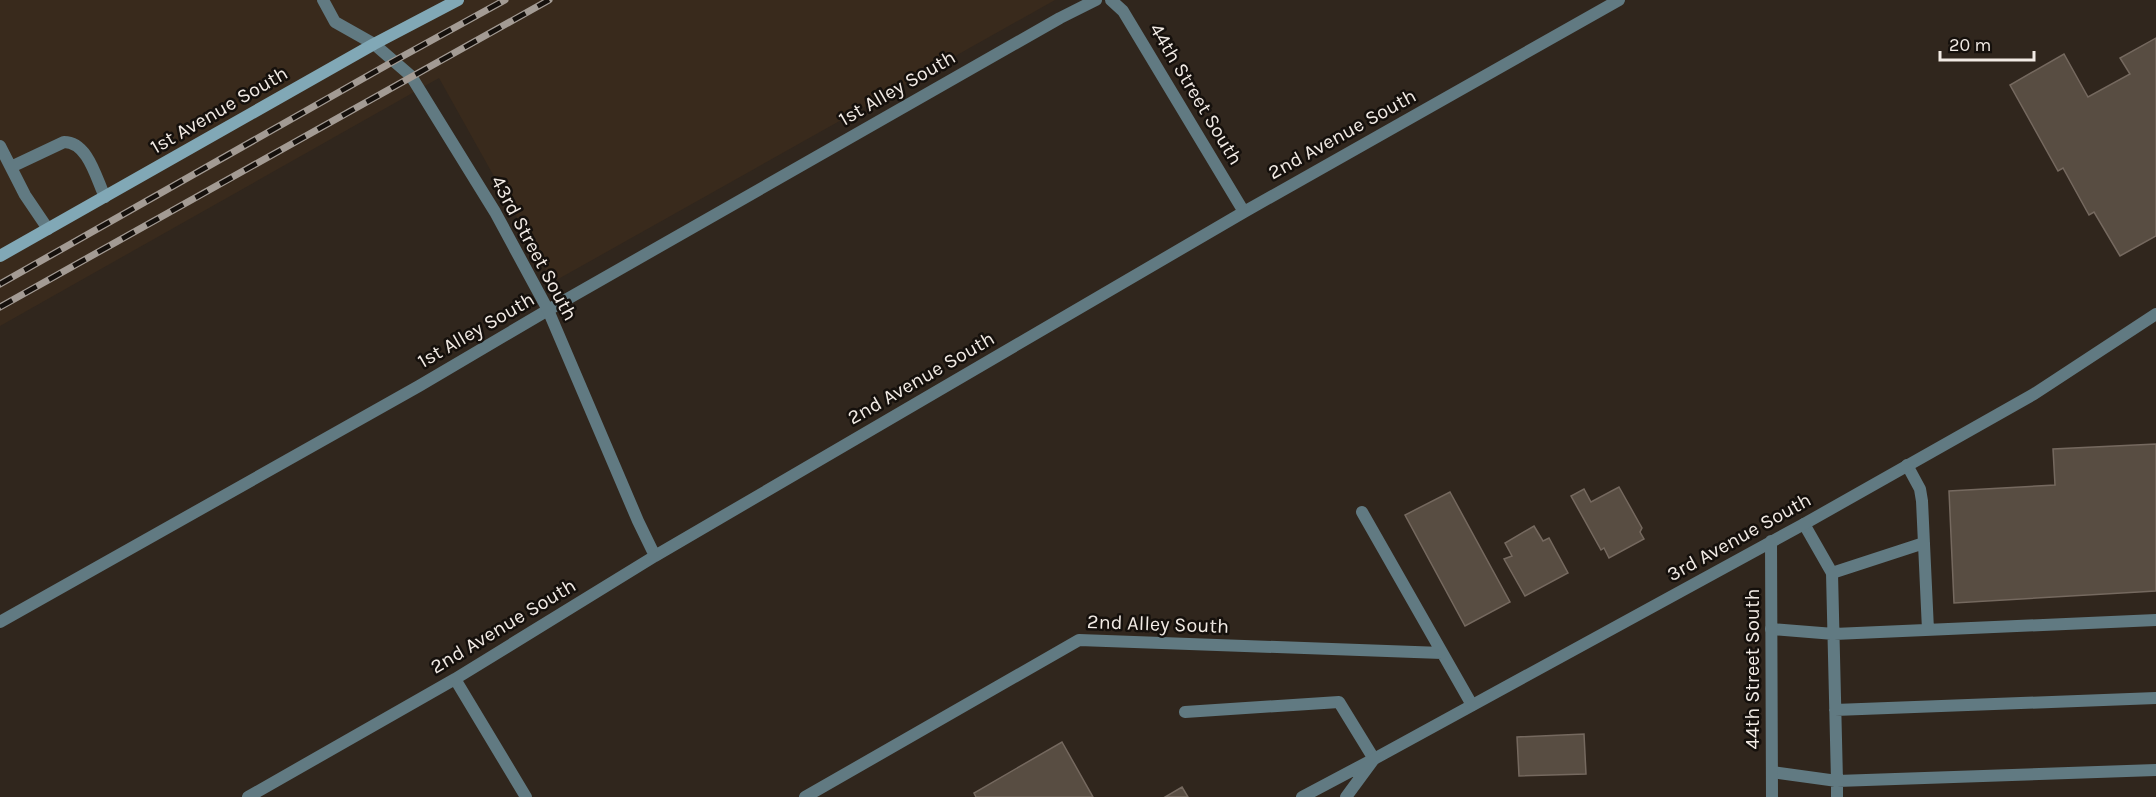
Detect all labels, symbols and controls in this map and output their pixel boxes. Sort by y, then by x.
street label: 44th Street South [1145,19,1247,169]
scale bar [1940,24,2034,62]
text: 20 m [1949,34,1991,56]
street label: 1st Alley South [834,45,960,131]
street label: 1st Avenue South [146,61,292,159]
street label: 2nd Avenue South [1264,84,1420,184]
street label: 43rd Street South [486,171,582,325]
street label: 1st Alley South [413,287,539,373]
street label: 2nd Avenue South [844,327,998,429]
street label: 3rd Avenue South [1663,488,1815,586]
street label: 2nd Avenue South [426,574,580,678]
street label: 44th Street South [1741,588,1764,750]
street label: 2nd Alley South [1087,610,1229,638]

